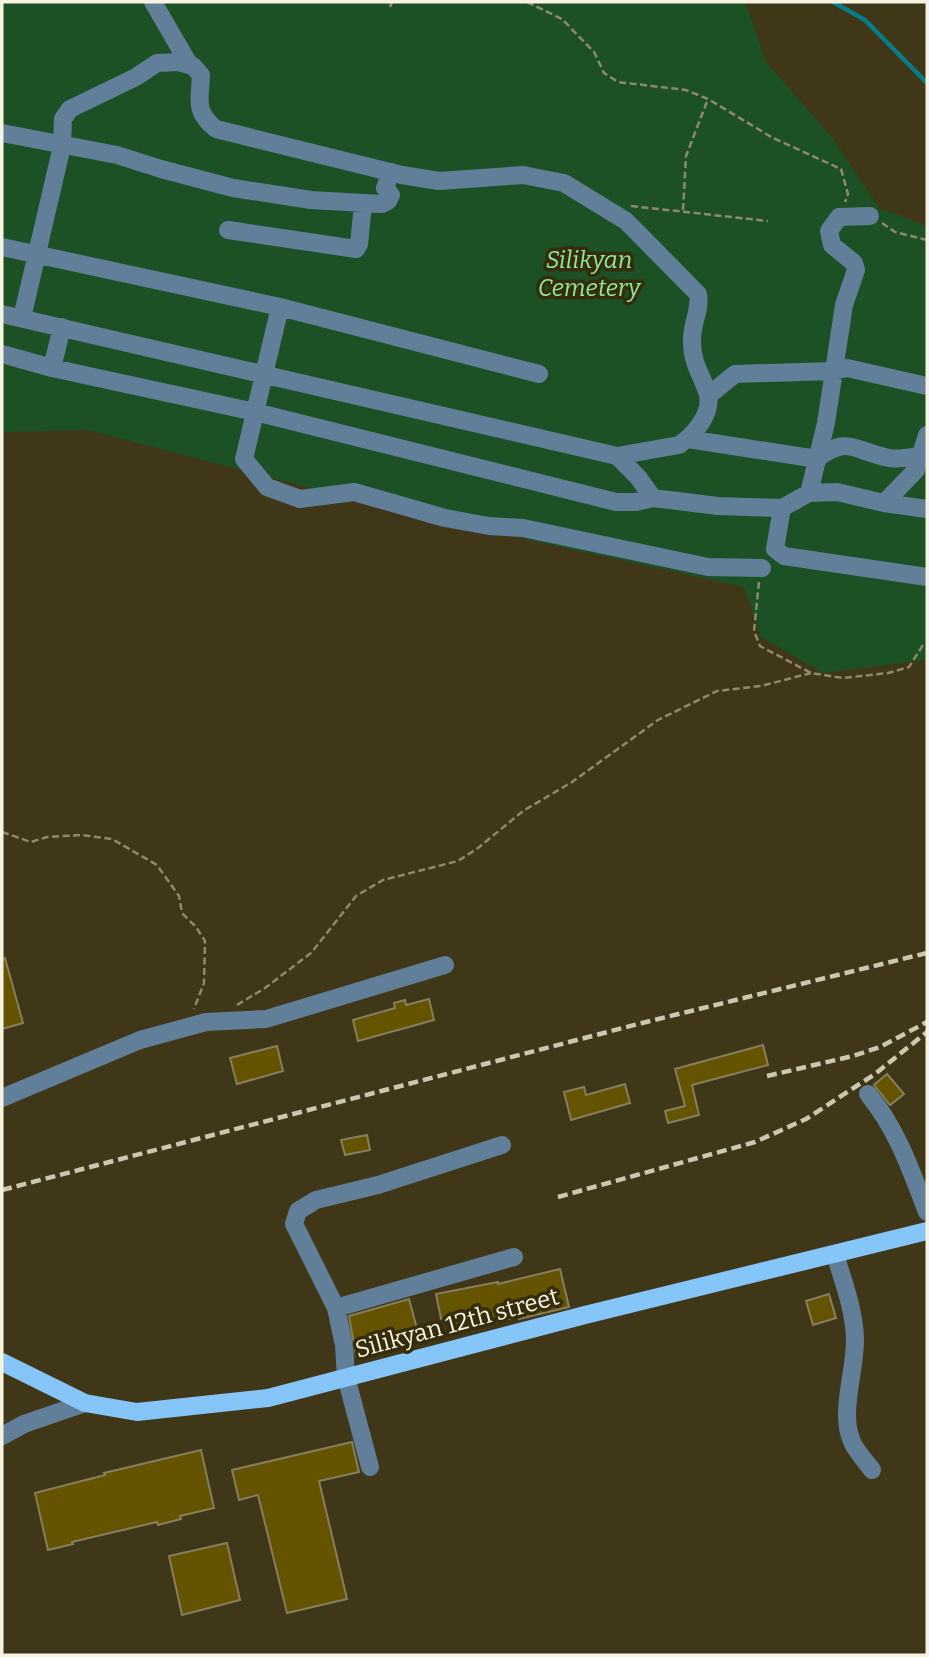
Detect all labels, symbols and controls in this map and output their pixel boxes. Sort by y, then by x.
park label: Silikyan Cemetery [538,246,642,302]
street label: Silikyan 12th street [352,1282,562,1364]

